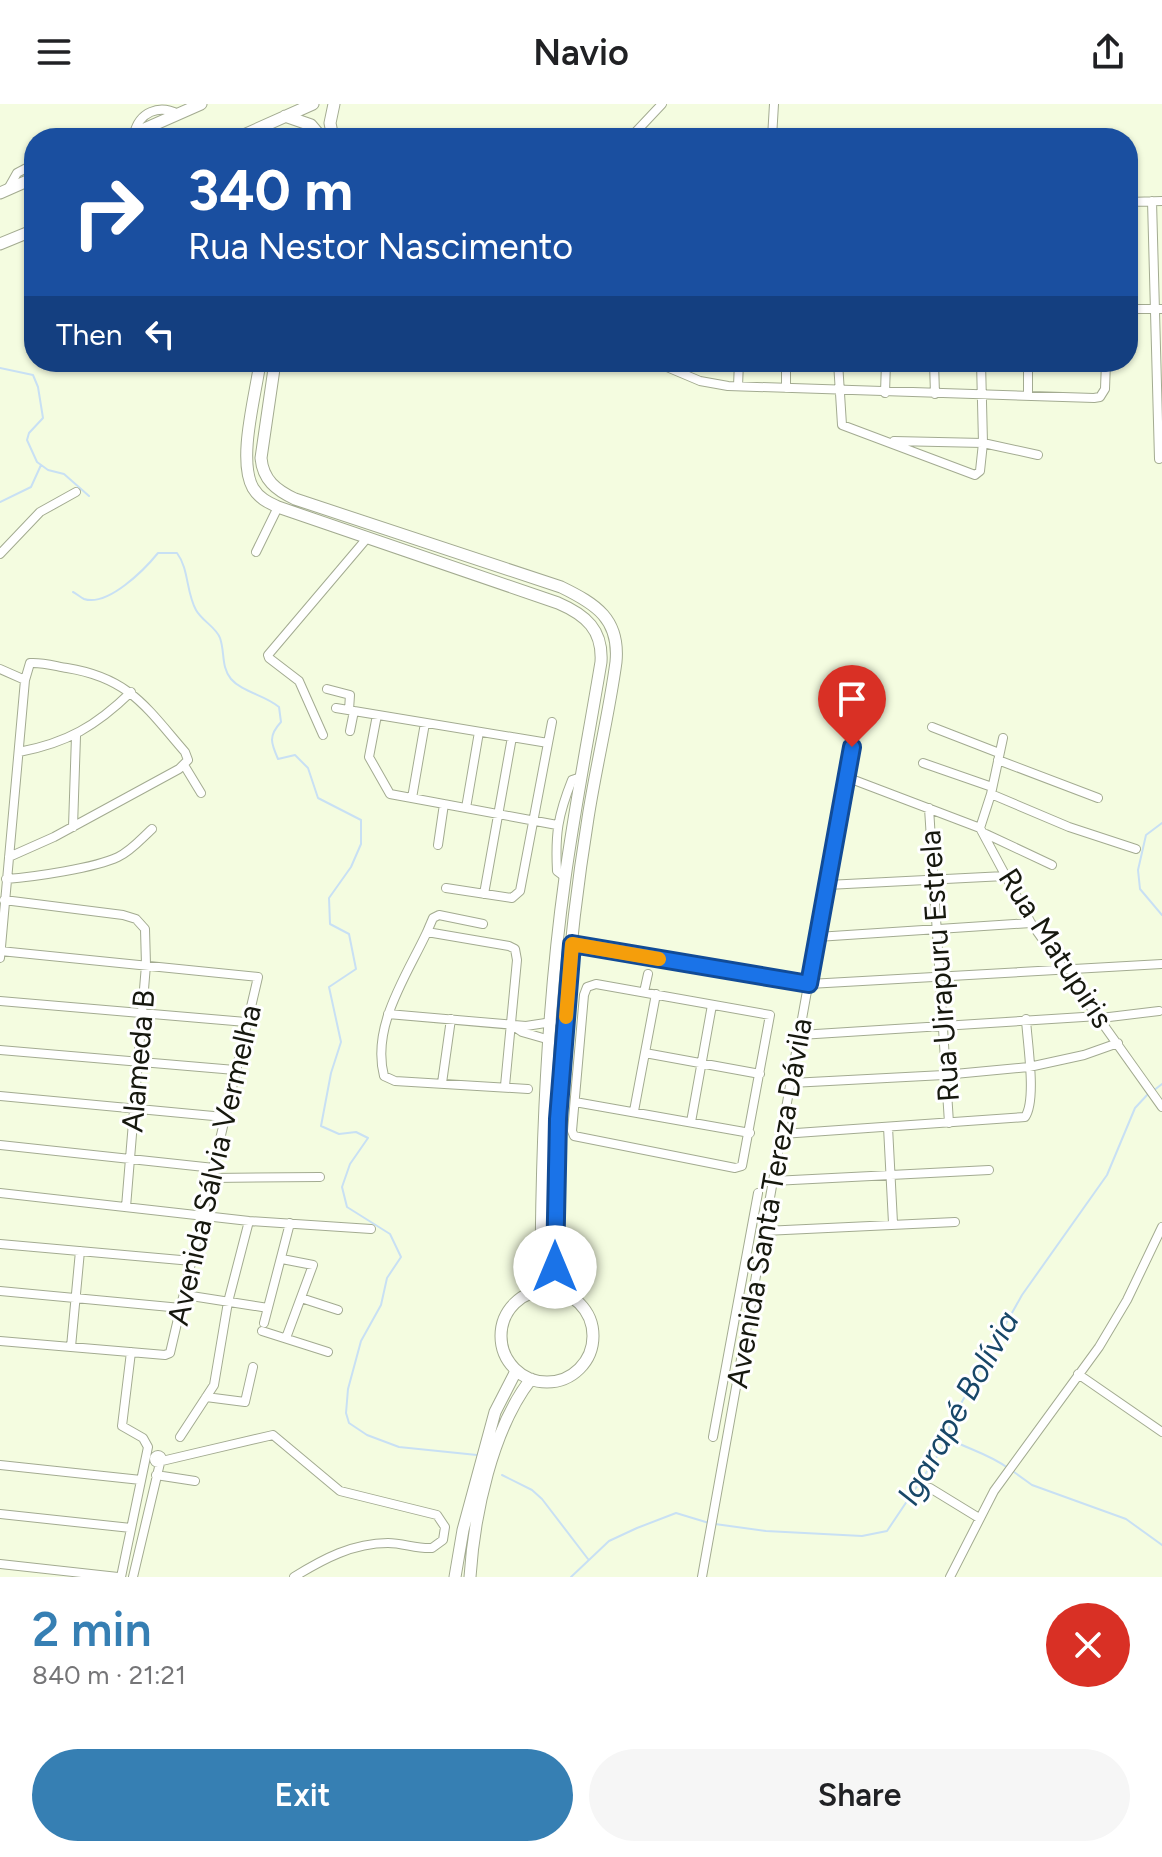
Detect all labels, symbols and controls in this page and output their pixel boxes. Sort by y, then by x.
icon: menu [32,30,76,74]
icon: share [1086,30,1130,74]
text: Navio [533,31,629,74]
text: 340 m [188,157,353,224]
icon: right [56,160,160,264]
text: Rua Nestor Nascimento [188,225,573,268]
icon: left [138,312,182,356]
text: Then [56,316,122,353]
pin [818,665,886,747]
icon: arrive [830,677,874,721]
street label: Rua Uirapuru Estrela [911,829,967,1103]
street label: Rua Matupiris [991,861,1121,1035]
street label: Alameda B [113,988,163,1134]
street label: Avenida Sálvia Vermelha [159,1001,269,1329]
street label: Avenida Santa Tereza Dávila [718,1015,820,1391]
position arrow [513,1225,597,1309]
water label: Igarapé Bolívia [889,1304,1027,1512]
text: 2 min [32,1600,152,1658]
button: close [1046,1603,1130,1687]
text: 840 m · 21:21 [32,1659,186,1691]
button: Exit [32,1749,573,1841]
button: Share [589,1749,1130,1841]

